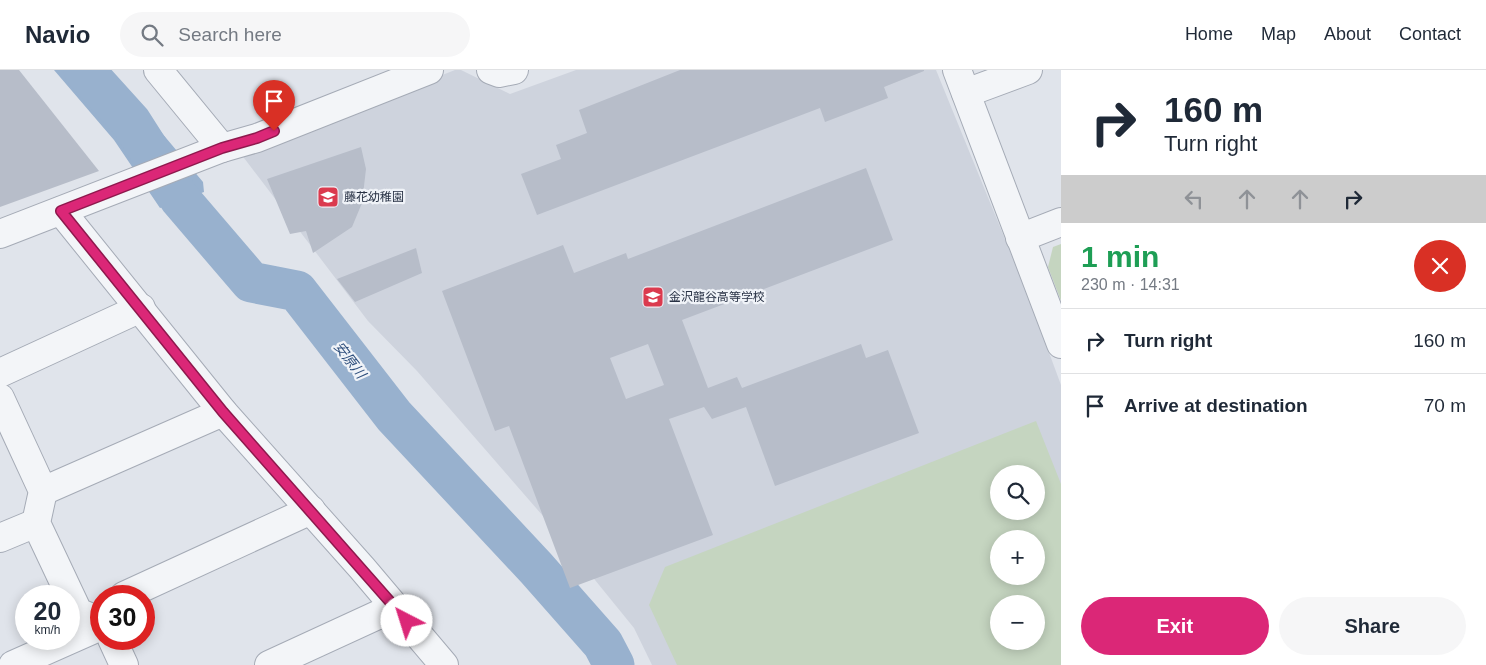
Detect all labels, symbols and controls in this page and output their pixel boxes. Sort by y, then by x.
search box [120,12,470,57]
text: Navio [25,21,90,48]
icon: search [138,21,166,49]
text: Search here [178,24,282,45]
text: Home [1185,24,1233,44]
text: Map [1261,24,1296,44]
text: About [1324,24,1371,44]
text: Contact [1399,24,1461,44]
pin [253,80,295,131]
icon: arrive [260,87,288,115]
icon: right [1081,90,1146,155]
text: 160 m [1164,90,1263,129]
text: Turn right [1164,131,1257,156]
school or university icon: 藤花幼稚園 [316,185,340,209]
icon: left [1180,185,1208,213]
icon: ahead [1233,185,1261,213]
icon: ahead [1286,185,1314,213]
icon: right [1339,185,1367,213]
place label: 藤花幼稚園 [344,190,404,204]
text: 1 min [1081,240,1159,273]
button: close [1414,240,1466,292]
text: 230 m · 14:31 [1081,276,1180,293]
school or university icon: 金沢龍谷高等学校 [641,285,665,309]
place label: 金沢龍谷高等学校 [669,290,765,304]
icon: right [1081,327,1109,355]
text: Turn right [1124,330,1212,351]
text: 160 m [1413,330,1466,351]
water label: 安原川 [331,339,370,383]
icon: arrive [1081,392,1109,420]
text: Arrive at destination [1124,395,1308,416]
text: 70 m [1424,395,1466,416]
map controls [990,465,1045,650]
button: search [990,465,1045,520]
button: + [990,530,1045,585]
speed limit sign: 30 [90,585,155,650]
position arrow [380,594,432,646]
button: − [990,595,1045,650]
text: 20 [34,597,61,625]
button: Exit [1081,597,1269,655]
button: Share [1279,597,1466,655]
text: km/h [34,623,61,637]

